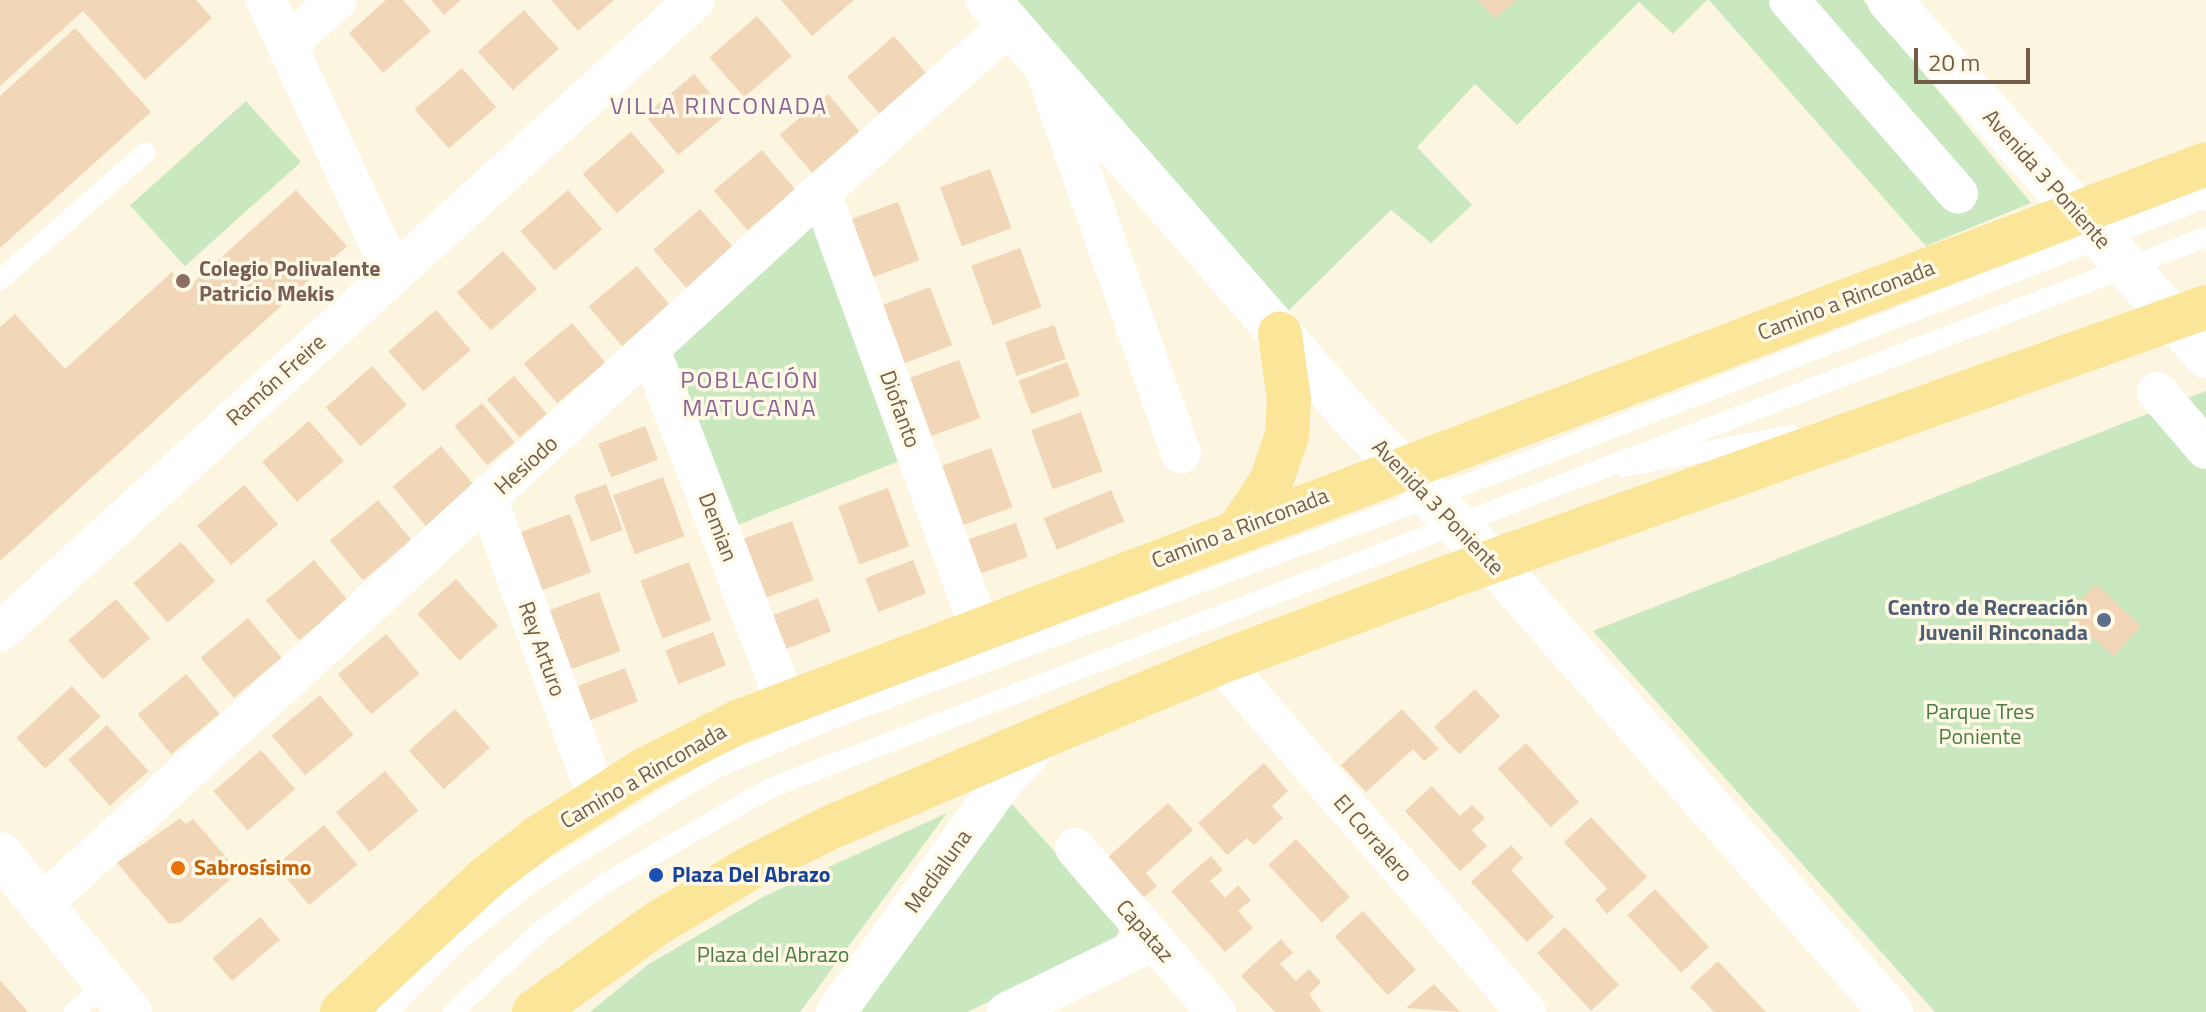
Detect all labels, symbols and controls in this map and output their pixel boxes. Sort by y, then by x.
scale bar [1918,32,2034,82]
text: 20 m [1928,44,1980,80]
district label: VILLA RINCONADA [610,92,828,120]
street label: Avenida 3 Poniente [1978,104,2116,254]
street label: Camino a Rinconada [1754,254,1938,346]
place label: Colegio Polivalente Patricio Mekis [199,255,380,306]
marker: Colegio Polivalente Patricio Mekis [174,272,192,290]
street label: Ramón Freire [221,329,331,431]
district label: POBLACIÓN MATUCANA [680,366,820,422]
street label: Diofanto [874,367,926,451]
street label: Hesiodo [489,430,563,500]
street label: Avenida 3 Poniente [1367,434,1509,580]
street label: Camino a Rinconada [1148,482,1332,574]
street label: Demian [693,489,743,565]
place label: Centro de Recreación Juvenil Rinconada [1887,594,2088,646]
street label: Rey Arturo [513,598,571,700]
marker: Centro de Recreación Juvenil Rinconada [2095,611,2113,629]
park label: Parque Tres Poniente [1926,698,2034,750]
street label: Camino a Rinconada [555,718,731,834]
street label: El Corralero [1328,789,1418,887]
street label: Medialuna [899,824,977,918]
place label: Sabrosísimo [194,855,311,881]
marker: Sabrosísimo [169,859,187,877]
place label: Plaza Del Abrazo [672,862,831,888]
marker: Plaza Del Abrazo [647,866,665,884]
street label: Capataz [1111,894,1179,968]
park label: Plaza del Abrazo [697,942,849,968]

